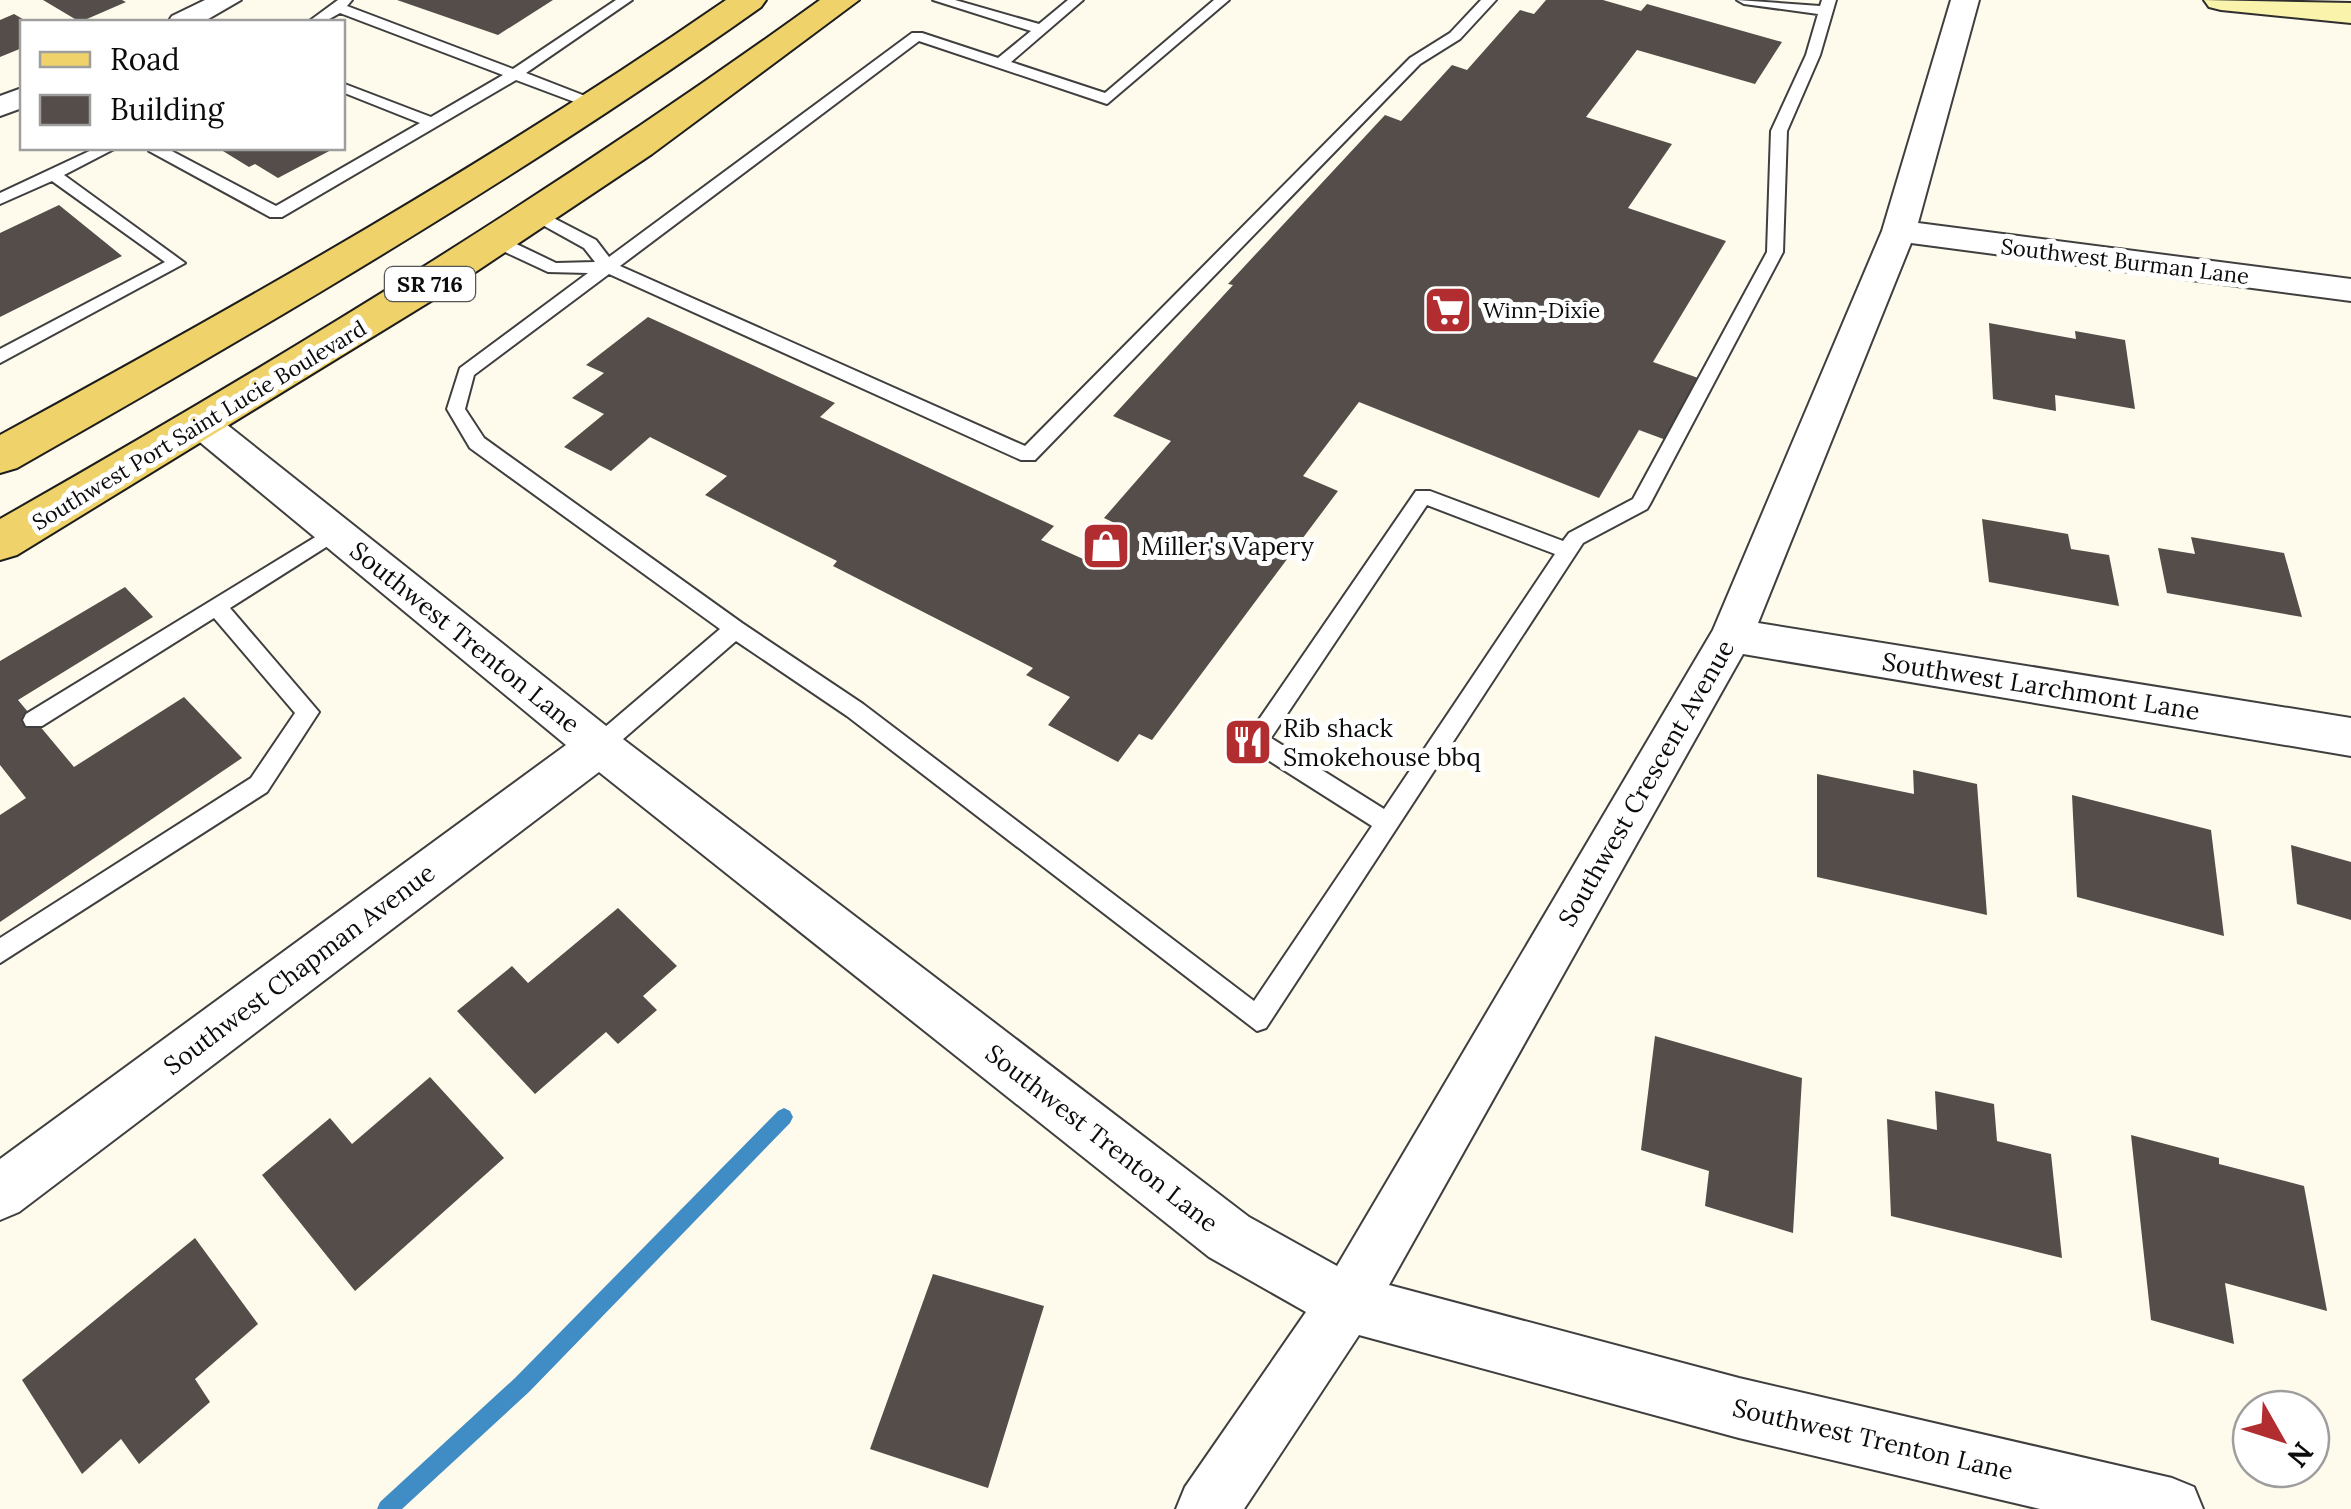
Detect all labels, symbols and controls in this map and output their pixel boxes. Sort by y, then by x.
legend [20,20,345,150]
text: Road [110,40,180,78]
text: Building [110,90,226,129]
street label: Southwest Burman Lane [1999,232,2251,290]
road number: SR 716 [385,267,475,301]
supermarket icon: Winn-Dixie [1422,284,1474,336]
place label: Winn-Dixie [1483,296,1600,324]
street label: Southwest Port Saint Lucie Boulevard [27,314,371,536]
shop icon: Miller's Vapery [1080,520,1132,572]
place label: Miller's Vapery [1141,530,1315,562]
street label: Southwest Trenton Lane [343,534,587,740]
street label: Southwest Crescent Avenue [1551,634,1741,932]
street label: Southwest Larchmont Lane [1880,645,2202,727]
place label: Rib shack Smokehouse bbq [1283,712,1481,773]
restaurant icon: Rib shack Smokehouse bbq [1222,716,1274,768]
street label: Southwest Chapman Avenue [157,856,441,1082]
street label: Southwest Trenton Lane [979,1037,1225,1239]
north arrow [2231,1389,2331,1489]
street label: Southwest Trenton Lane [1730,1391,2016,1487]
text: N [2280,1435,2321,1474]

